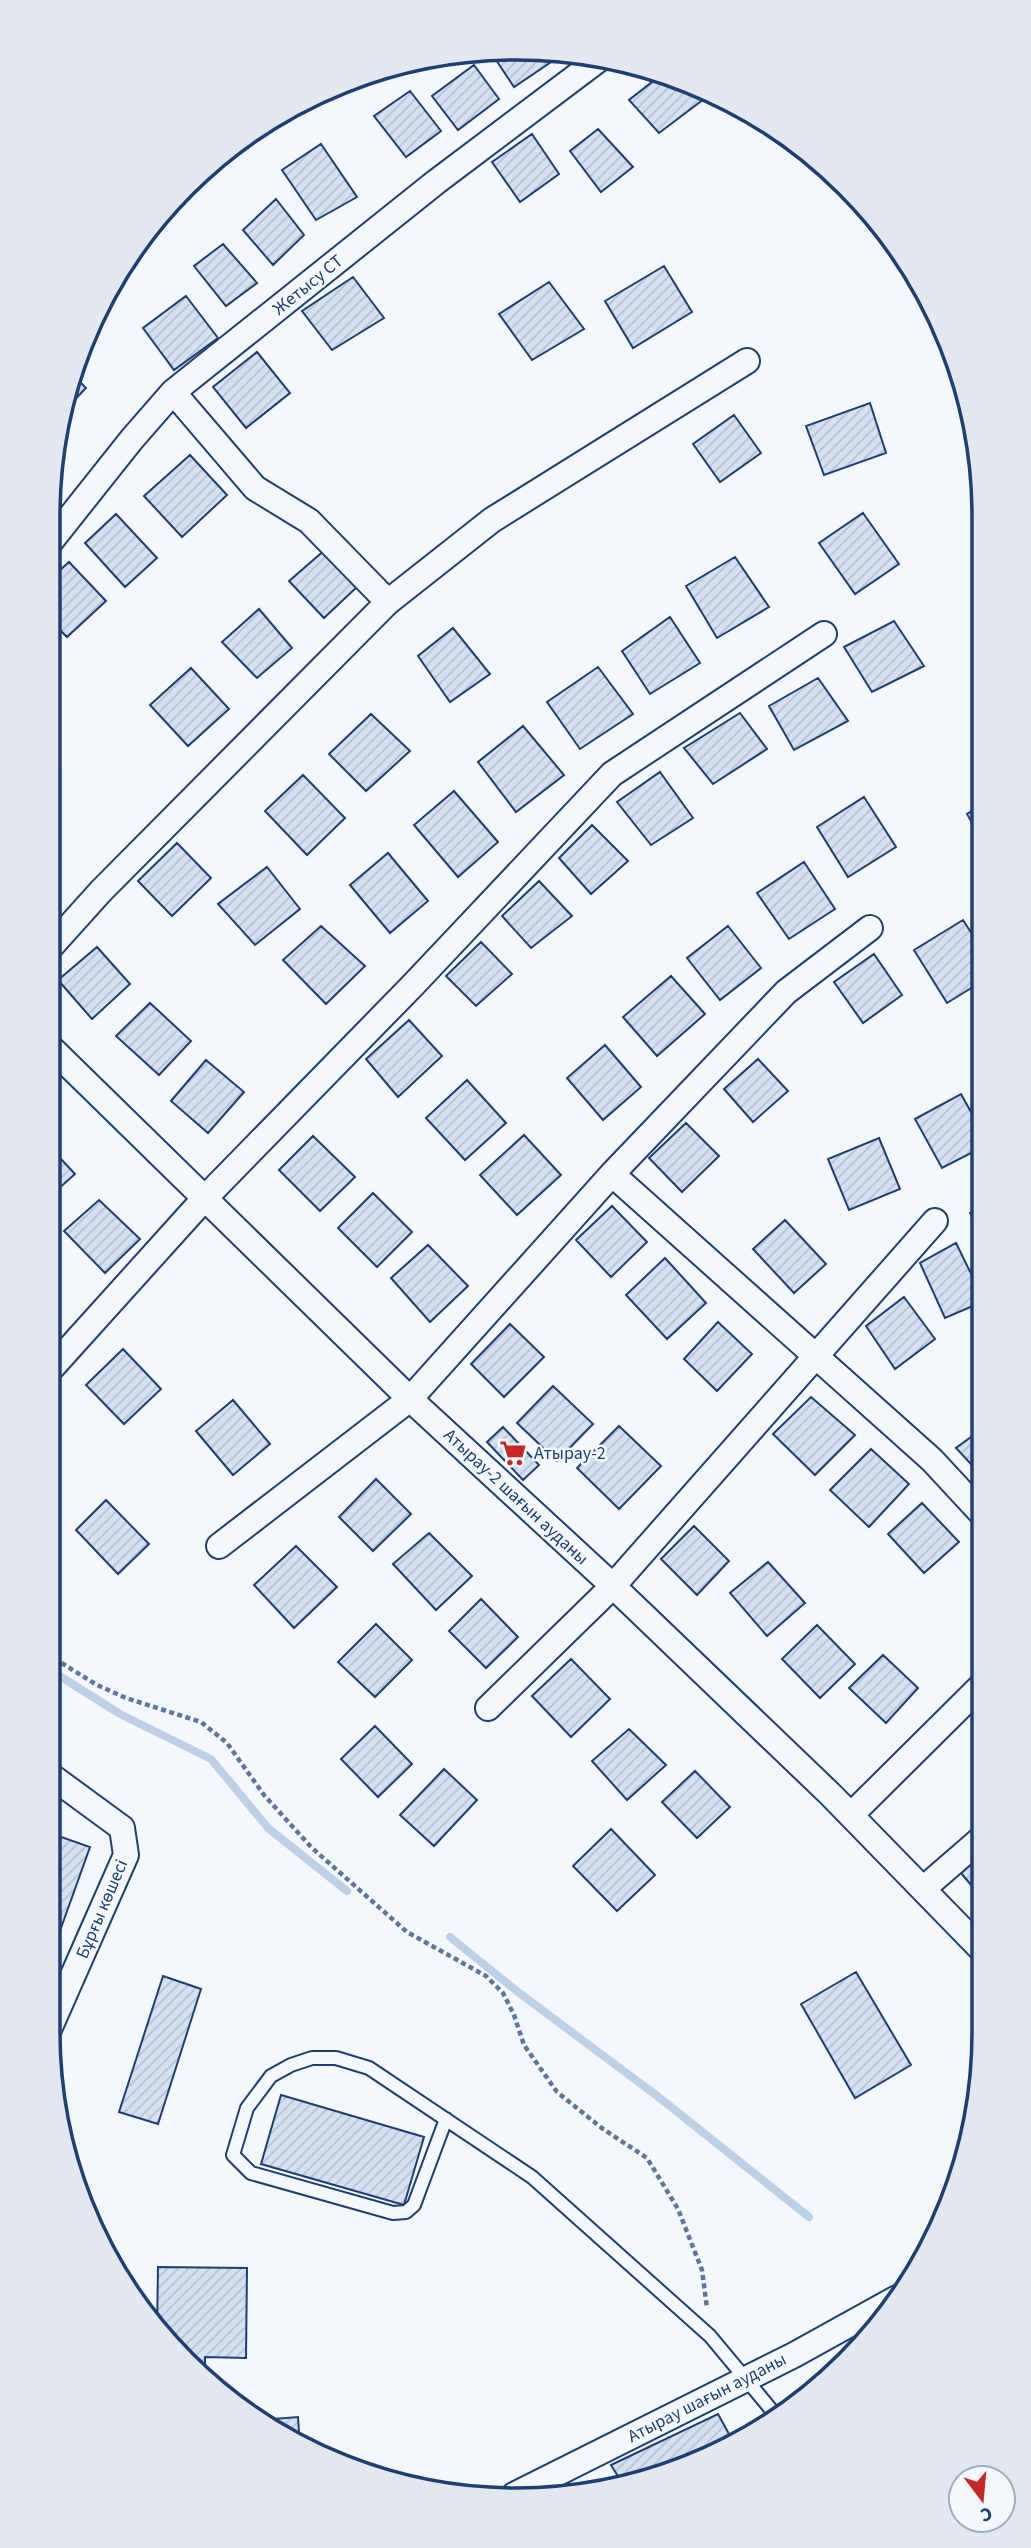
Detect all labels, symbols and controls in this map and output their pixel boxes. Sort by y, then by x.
street label: Жетысу СТ [268,249,349,321]
street label: Атырау-2 шағын ауданы [438,1423,594,1571]
supermarket icon: Атырау-2 [498,1438,528,1468]
place label: Атырау-2 [534,1441,606,1466]
street label: Бұрғы көшесі [70,1856,134,1962]
street label: Атырау шағын ауданы [623,2347,791,2449]
north arrow [947,2464,1017,2534]
text: С [977,2499,995,2528]

